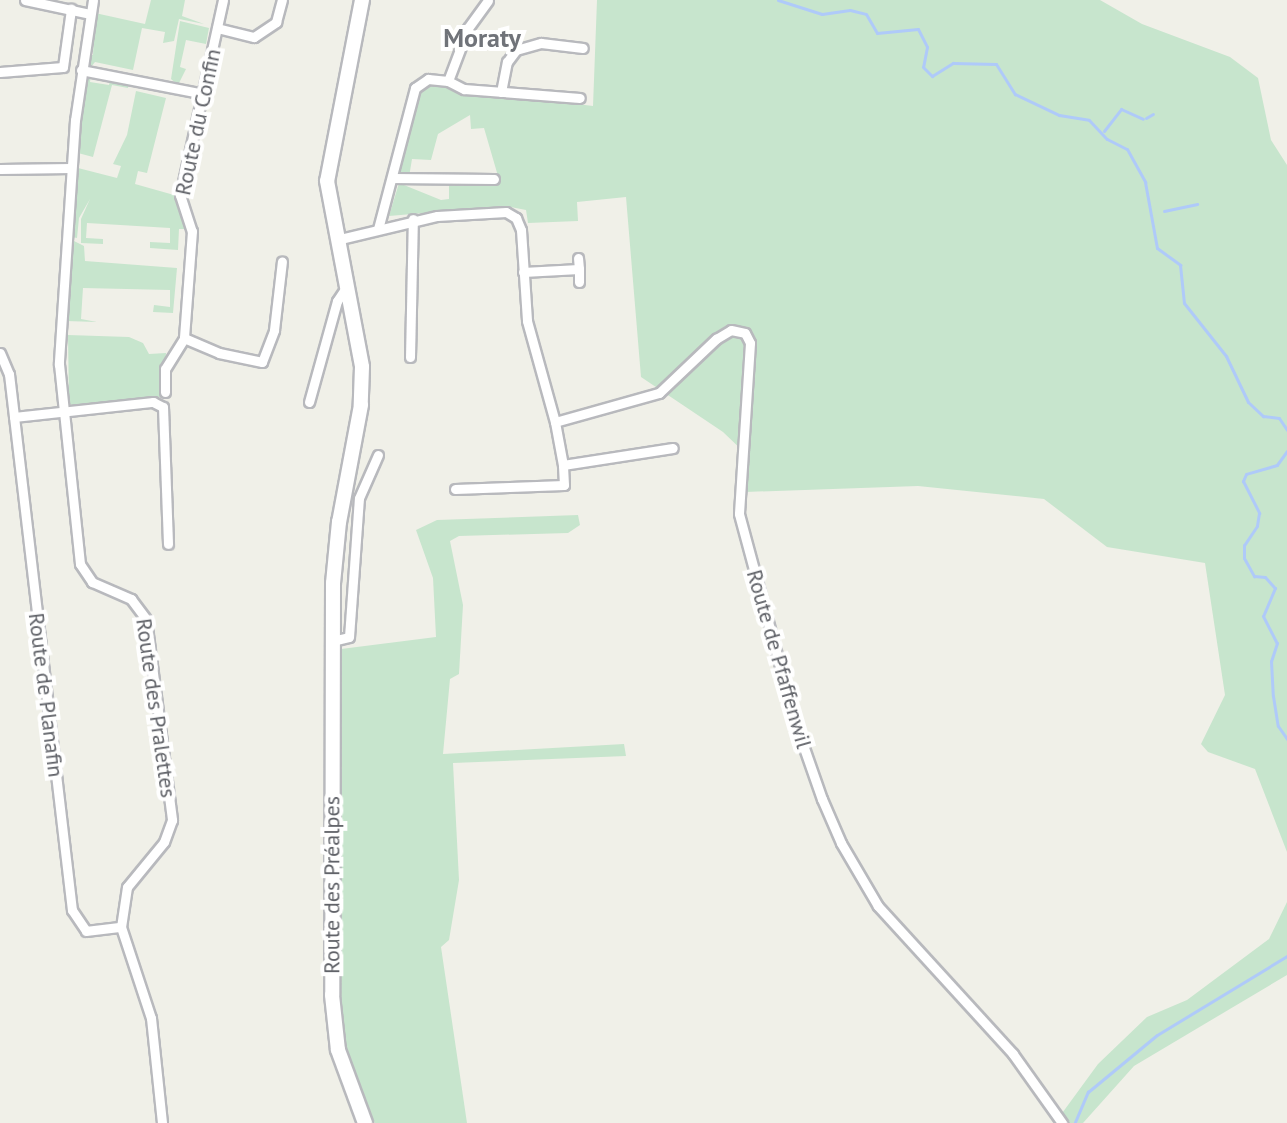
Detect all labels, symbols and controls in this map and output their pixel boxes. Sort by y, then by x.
district label: Moraty [443,22,521,54]
street label: Route du Confin [170,46,226,198]
street label: Route de Pfaffenwil [741,567,817,751]
street label: Route de Planafin [23,611,69,779]
street label: Route des Pralettes [130,617,182,799]
street label: Route des Préalpes [319,796,345,974]

